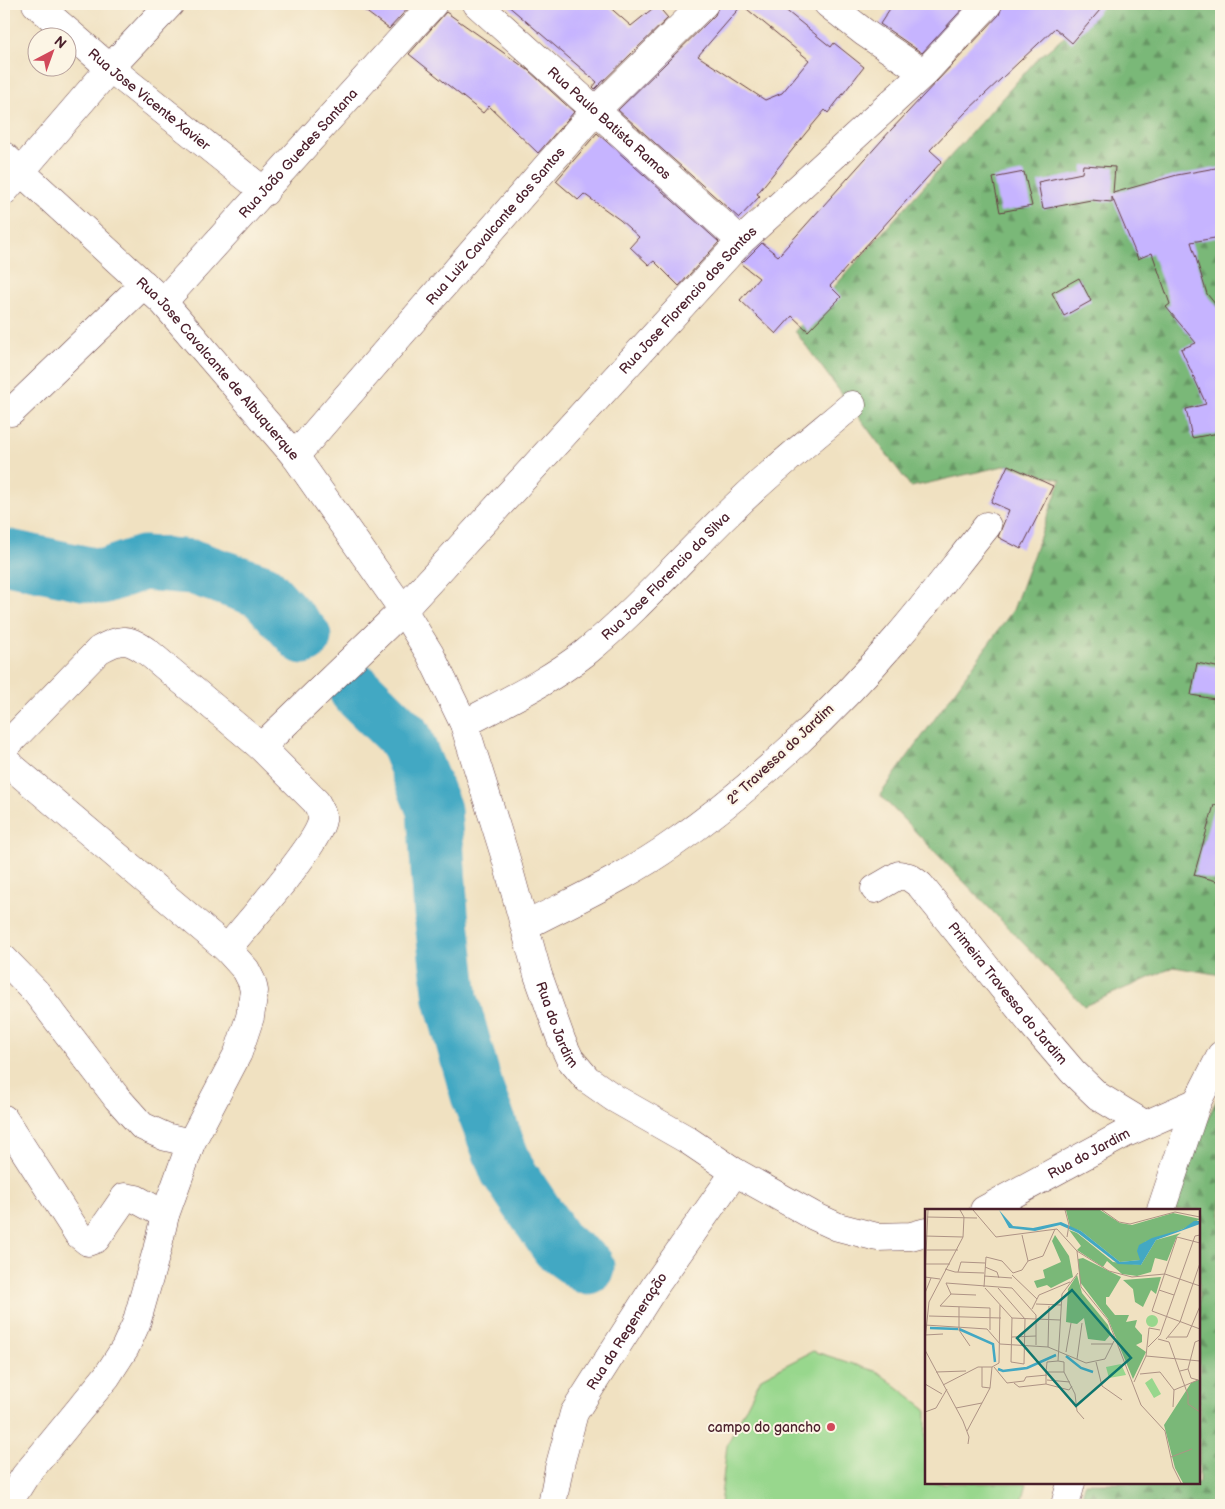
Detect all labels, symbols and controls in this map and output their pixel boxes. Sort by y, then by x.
north arrow [28,28,78,78]
text: N [51,33,70,52]
street label: Rua Jose Vicente Xavier [84,45,214,155]
street label: Rua Paulo Batista Ramos [544,63,674,183]
street label: Rua João Guedes Santana [235,85,361,222]
street label: Rua Luiz Cavalcante dos Santos [422,144,569,308]
street label: Rua Jose Florencio dos Santos [616,223,760,378]
street label: Rua Jose Cavalcante de Albuquerque [133,274,303,464]
street label: Rua Jose Florencio da Silva [598,509,734,644]
street label: 2ª Travessa do Jardim [723,700,837,808]
street label: Primeira Travessa do Jardim [944,919,1071,1068]
street label: Rua do Jardim [532,979,582,1071]
street label: Rua do Jardim [1045,1124,1133,1183]
inset map [925,1209,1200,1484]
street label: Rua da Regeneração [583,1269,671,1393]
place label: campo do gancho [707,1419,821,1436]
marker: campo do gancho [825,1421,837,1433]

